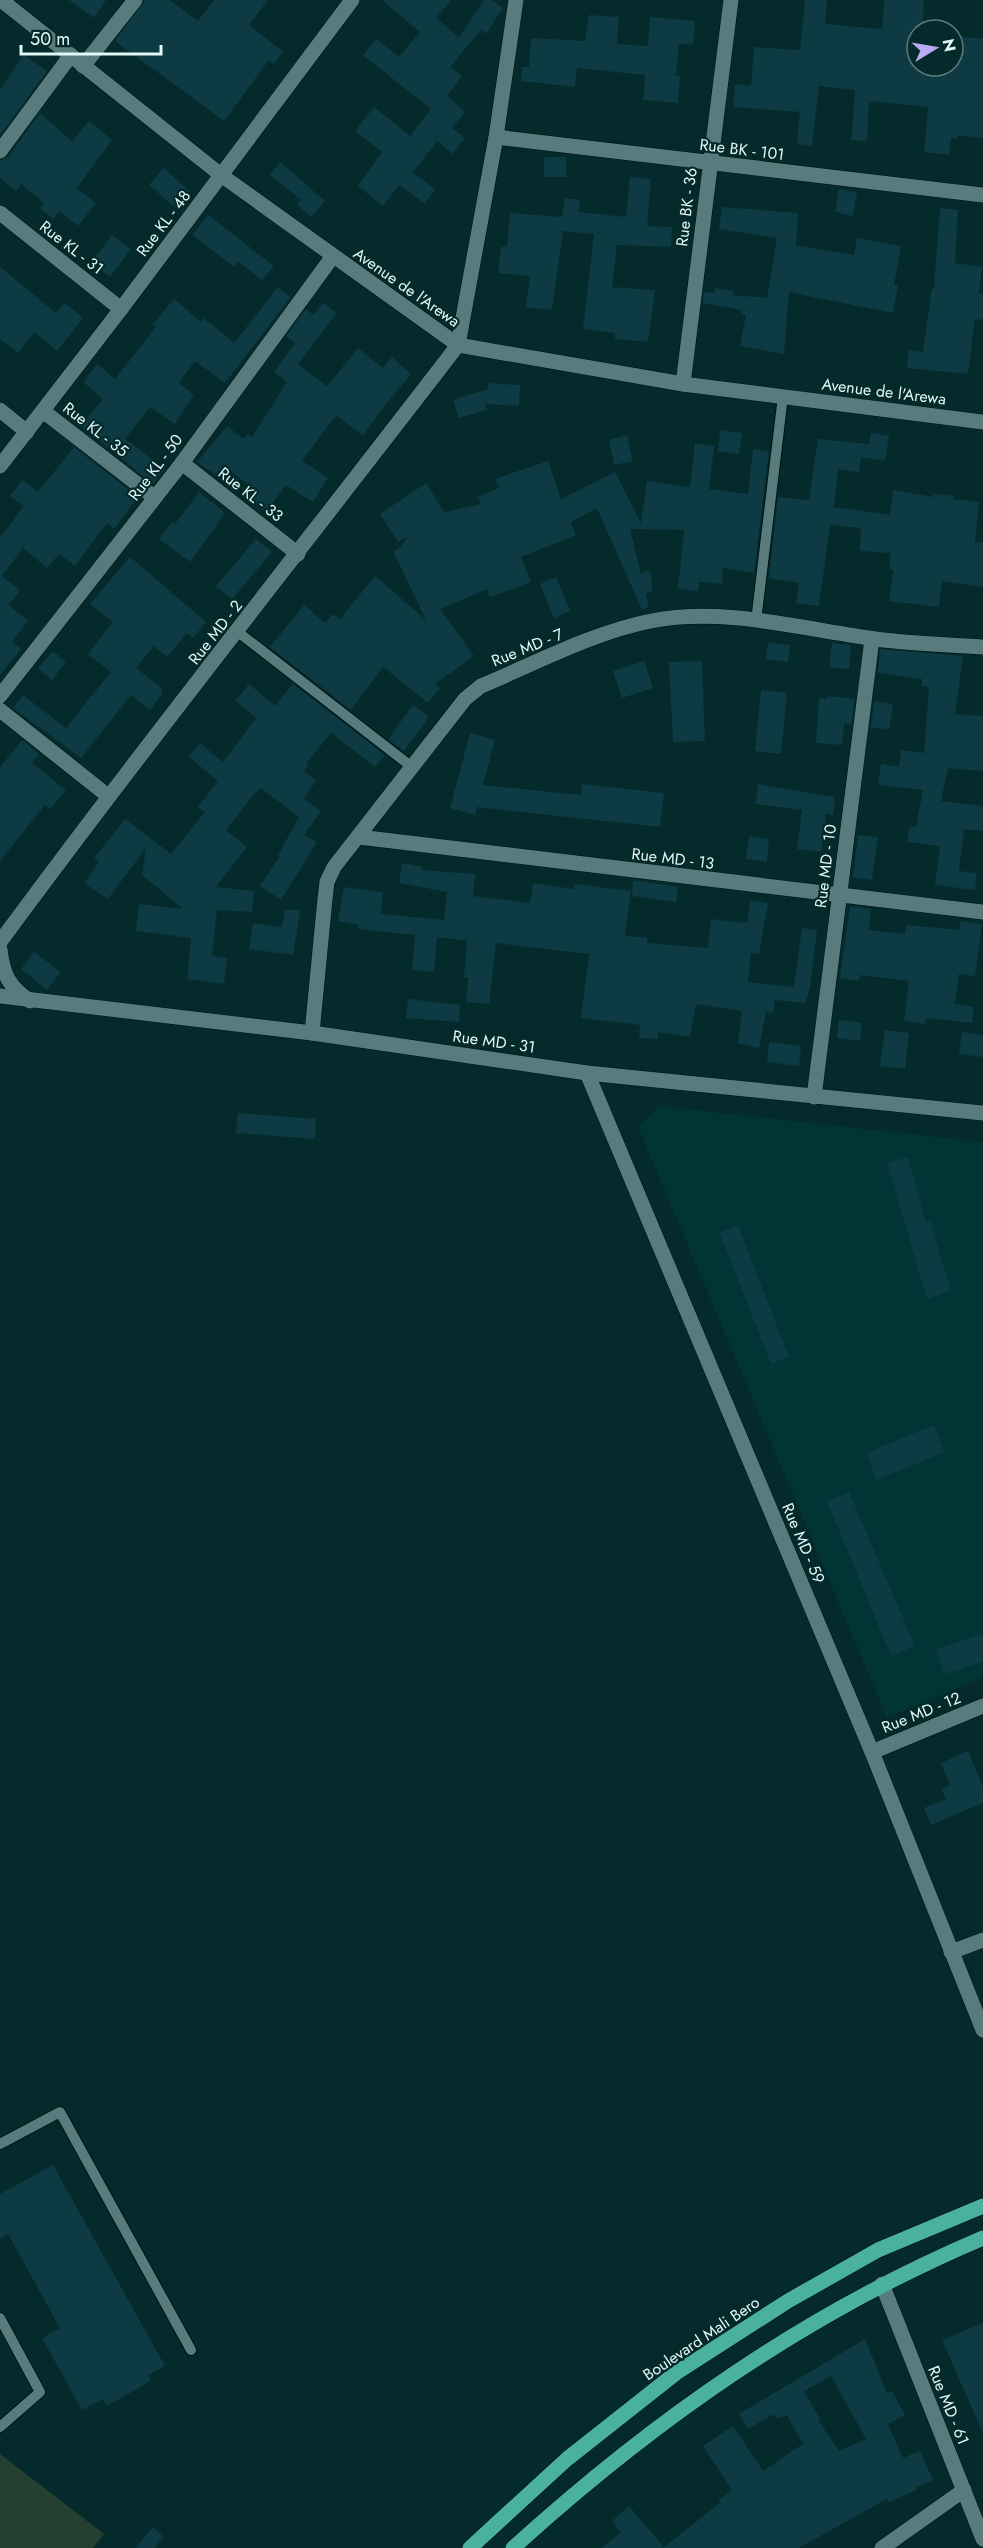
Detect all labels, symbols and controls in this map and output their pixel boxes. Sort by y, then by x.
scale bar [21,18,160,56]
north arrow [905,18,965,78]
text: 50 m [30,26,70,52]
text: N [937,37,962,54]
street label: Rue BK - 101 [698,133,786,166]
street label: Rue BK - 36 [670,166,703,248]
street label: Rue KL - 48 [131,185,196,261]
street label: Rue KL - 31 [35,215,109,280]
street label: Avenue de l'Arewa [349,242,465,333]
street label: Avenue de l'Arewa [820,372,947,411]
street label: Rue KL - 35 [58,397,133,462]
street label: Rue KL - 50 [123,429,188,505]
street label: Rue KL - 33 [213,462,288,527]
street label: Rue MD - 2 [183,595,248,669]
street label: Rue MD - 7 [488,622,567,672]
street label: Rue MD - 10 [809,823,842,909]
street label: Rue MD - 13 [630,842,716,875]
street label: Rue MD - 31 [451,1024,537,1059]
street label: Rue MD - 59 [776,1499,831,1587]
street label: Rue MD - 12 [878,1686,964,1739]
street label: Boulevard Mali Bero [638,2291,764,2386]
street label: Rue MD - 61 [922,2362,975,2448]

